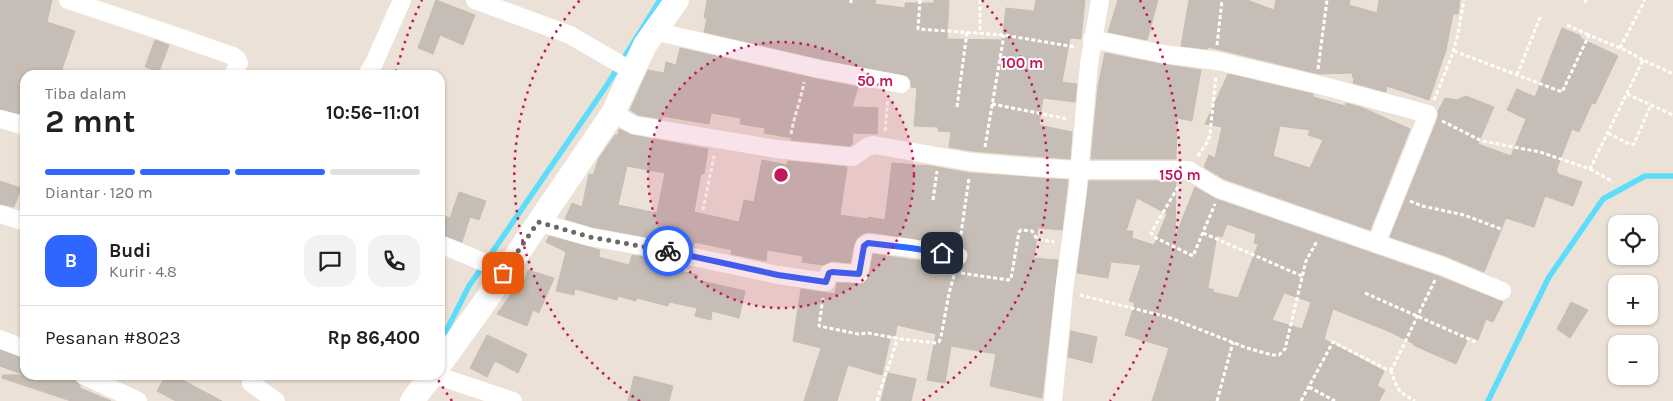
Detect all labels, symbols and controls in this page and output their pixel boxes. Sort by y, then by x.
text: 100 m [1001,54,1043,72]
text: 50 m [857,72,893,90]
text: Tiba dalam [45,84,126,103]
text: 10:56–11:01 [326,102,420,124]
text: 2 mnt [45,103,135,140]
centre of rings [772,166,790,184]
text: 150 m [1159,166,1201,184]
text: Diantar · 120 m [45,183,153,202]
map controls [1608,215,1658,385]
button: locate [1608,215,1658,265]
courier [643,226,693,276]
pin [921,232,963,274]
button: chat [304,235,356,287]
button: phone [368,235,420,287]
icon: bike [654,237,682,265]
icon: home [928,239,956,267]
text: Budi [109,240,151,262]
text: B [65,250,77,272]
pin [482,252,524,294]
icon: bag [489,259,517,287]
text: Kurir · 4.8 [109,262,177,281]
button: + [1608,275,1658,325]
text: Pesanan #8023 [45,327,181,349]
text: Rp 86,400 [327,327,420,349]
button: − [1608,335,1658,385]

